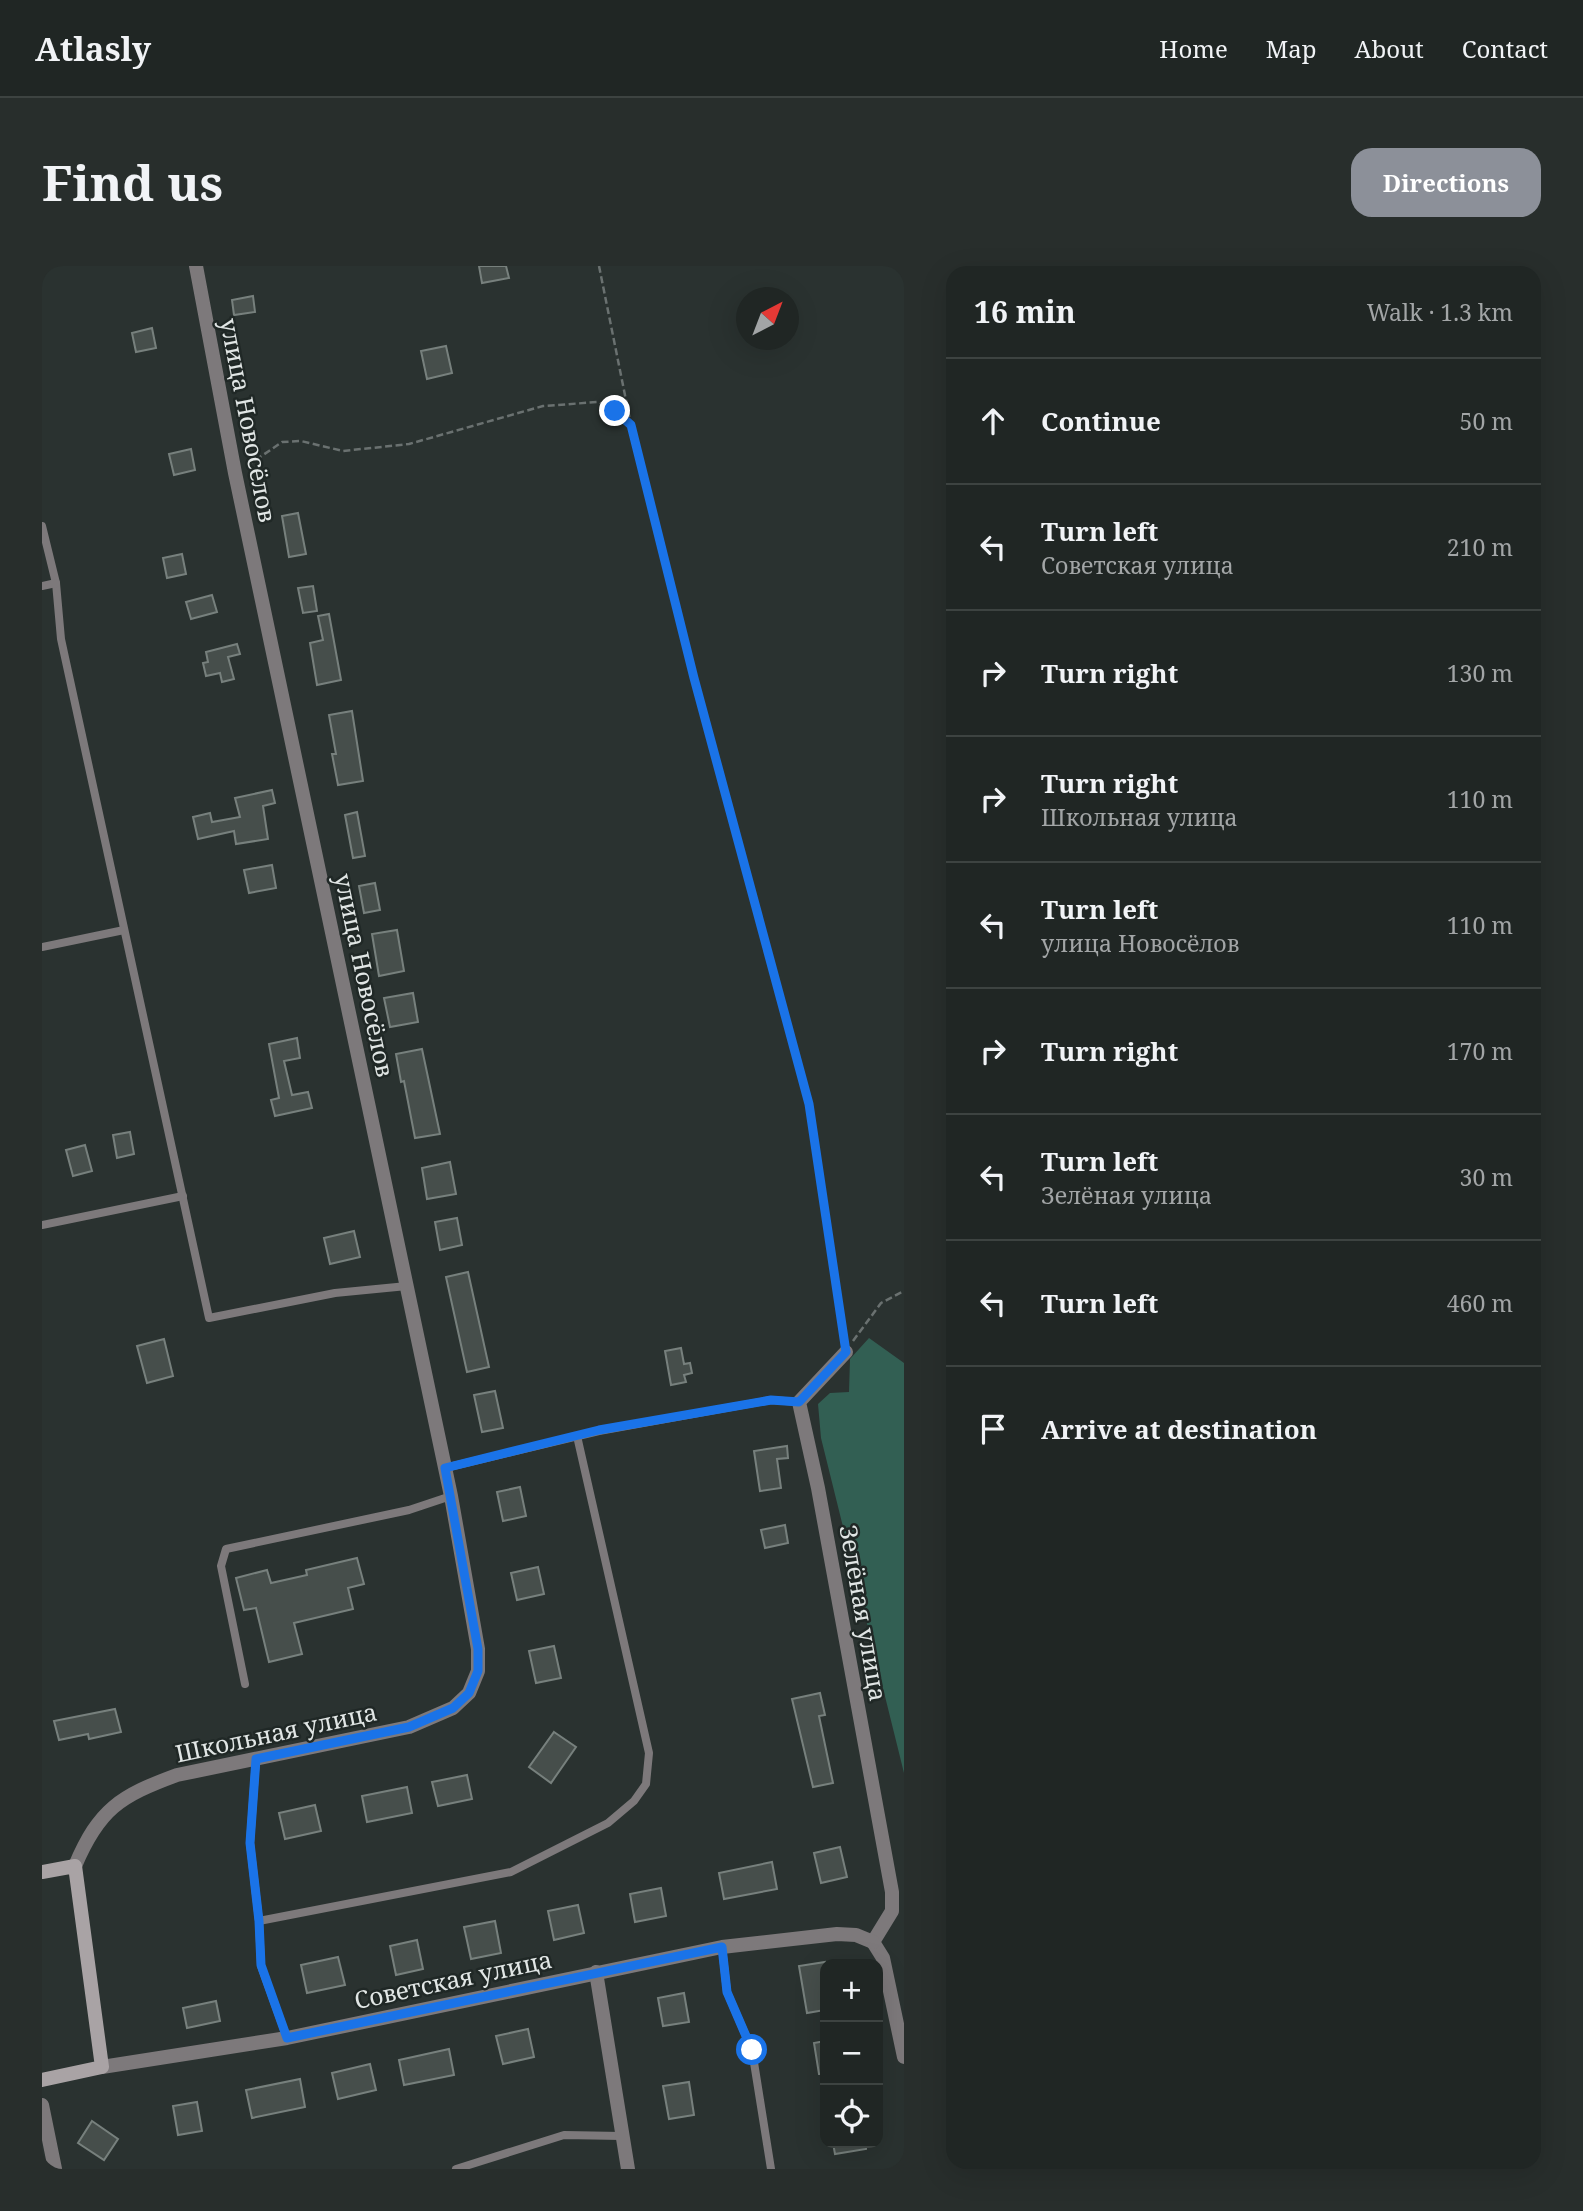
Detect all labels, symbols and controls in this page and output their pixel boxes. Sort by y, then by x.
text: Atlasly [35,26,151,71]
text: Home [1159,32,1228,65]
text: Map [1266,32,1317,65]
text: About [1355,32,1424,65]
text: Contact [1462,32,1548,65]
button: Directions [1351,148,1541,217]
text: Find us [42,149,223,215]
north arrow [736,287,799,350]
text: 16 min [974,291,1076,332]
text: Walk · 1.3 km [1367,296,1513,328]
street label: улица Новосёлов [213,315,285,525]
route end [599,395,630,426]
icon: ahead [974,402,1012,440]
text: Continue [1041,403,1161,439]
text: 50 m [1460,405,1513,437]
text: Turn left [1041,513,1158,549]
icon: left [974,528,1012,566]
text: 210 m [1447,531,1513,563]
text: Советская улица [1041,549,1234,581]
icon: right [974,654,1012,692]
text: Turn right [1041,655,1178,691]
text: 130 m [1447,657,1513,689]
text: Turn right [1041,765,1178,801]
icon: right [974,780,1012,818]
text: 110 m [1447,783,1513,815]
text: Школьная улица [1041,801,1238,833]
street label: улица Новосёлов [327,870,403,1080]
text: Turn left [1041,891,1158,927]
icon: left [974,906,1012,944]
text: 110 m [1447,909,1513,941]
text: улица Новосёлов [1041,927,1239,959]
icon: right [974,1032,1012,1070]
text: Turn right [1041,1033,1178,1069]
text: 170 m [1447,1035,1513,1067]
text: Turn left [1041,1143,1158,1179]
icon: left [974,1158,1012,1196]
text: 30 m [1460,1161,1513,1193]
text: Зелёная улица [1041,1179,1212,1211]
icon: left [974,1284,1012,1322]
text: Turn left [1041,1285,1158,1321]
text: 460 m [1447,1287,1513,1319]
icon: arrive [974,1410,1012,1448]
text: Arrive at destination [1041,1411,1317,1447]
street label: Зелёная улица [832,1522,896,1704]
street label: Школьная улица [172,1695,380,1769]
street label: Советская улица [351,1942,555,2016]
map controls [820,1959,883,2148]
button: + [820,1959,883,2022]
button: − [820,2022,883,2085]
route start [736,2034,767,2065]
button: locate [820,2085,883,2148]

